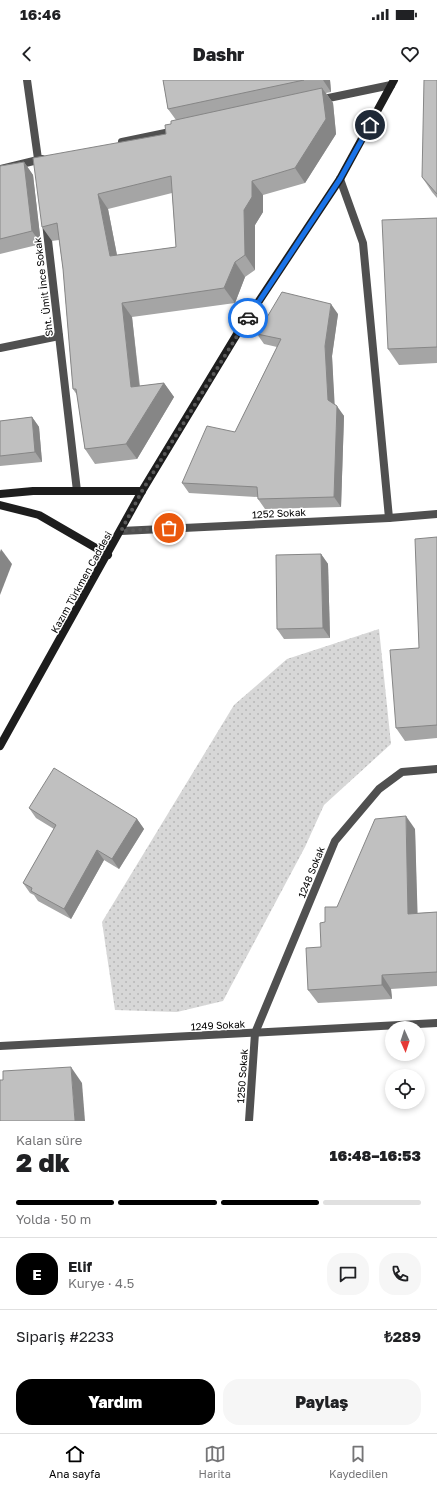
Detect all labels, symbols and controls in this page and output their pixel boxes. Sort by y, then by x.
text: 16:46 [20,5,61,23]
icon: back [16,43,38,65]
text: Dashr [193,43,244,65]
icon: heart [399,43,421,65]
pin [353,108,387,142]
icon: home [359,114,381,136]
street label: Sht. Ümit İnce Sokak [30,236,55,337]
courier [228,298,268,338]
icon: car [237,307,259,329]
street label: 1252 Sokak [252,506,307,520]
pin [152,511,186,545]
icon: bag [158,517,180,539]
street label: Kazım Türkmen Caddesi [48,529,114,635]
street label: 1248 Sokak [295,844,327,900]
street label: 1249 Sokak [190,1018,246,1032]
north arrow [385,1021,425,1061]
map controls [385,1021,425,1109]
street label: 1250 Sokak [234,1048,250,1104]
button: locate [385,1069,425,1109]
text: Kalan süre [16,1132,82,1148]
text: 16:48–16:53 [329,1146,421,1164]
text: 2 dk [16,1147,70,1178]
text: Yolda · 50 m [16,1211,91,1227]
button: chat [327,1253,369,1295]
button: phone [379,1253,421,1295]
text: Elif [68,1257,92,1275]
text: E [32,1265,42,1283]
text: Kurye · 4.5 [68,1275,134,1291]
text: Sipariş #2233 [16,1327,114,1345]
text: ₺289 [384,1327,421,1345]
button: Yardım [16,1379,215,1425]
button: Paylaş [223,1379,421,1425]
tab: Ana sayfa [49,1443,100,1480]
tab: Harita [199,1443,231,1480]
tab: Kaydedilen [329,1443,388,1480]

